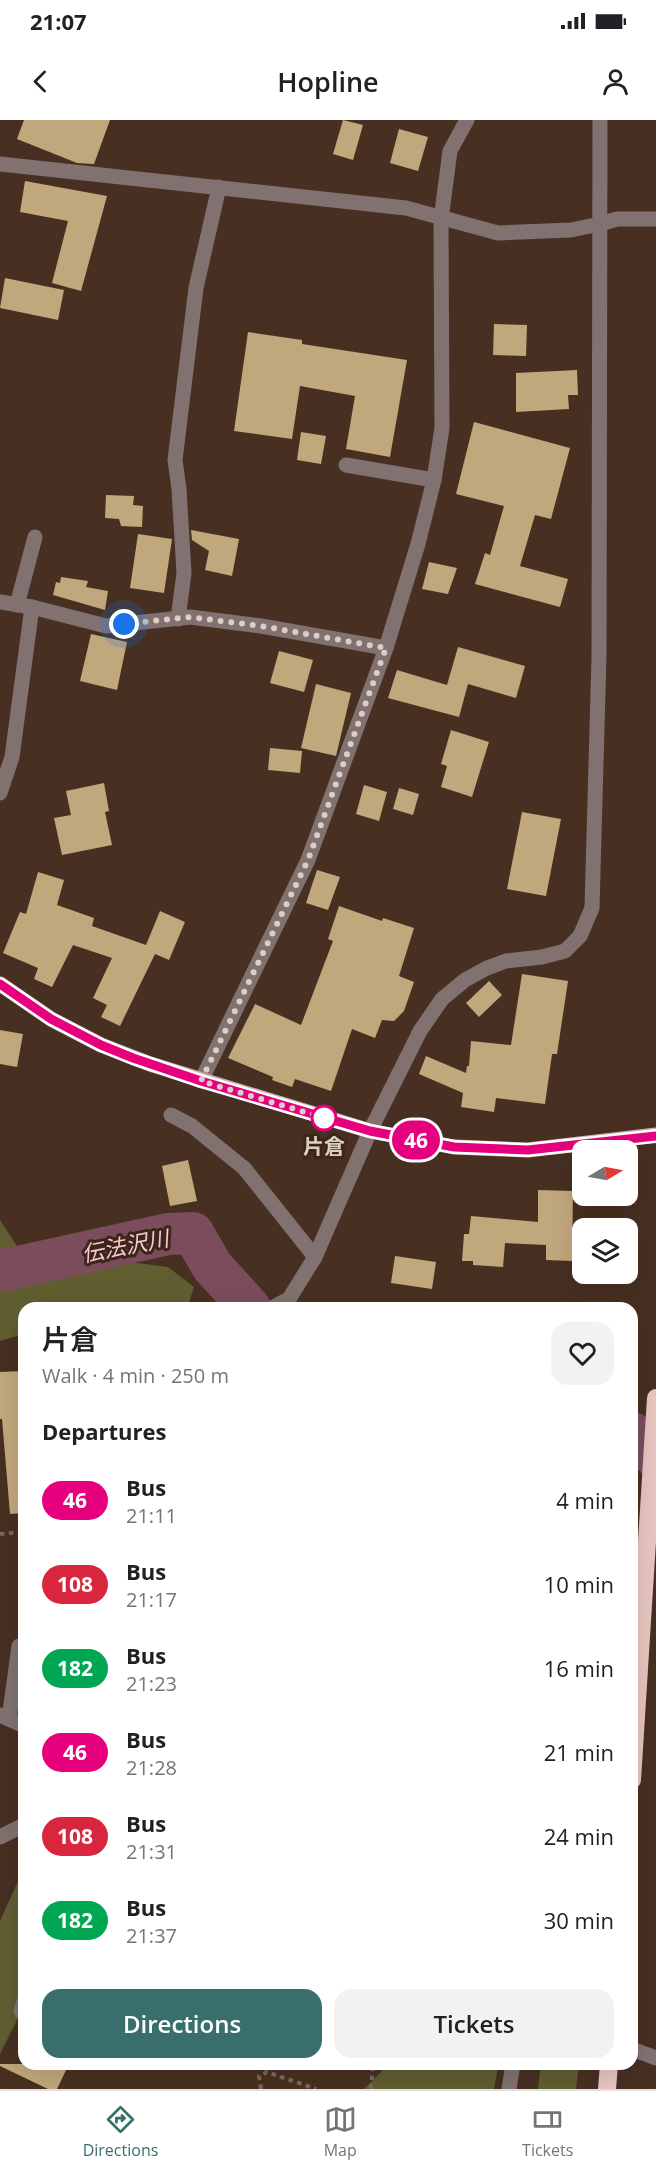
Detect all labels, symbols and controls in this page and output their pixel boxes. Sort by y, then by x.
text: 21:07 [30,6,87,36]
text: Hopline [277,63,379,100]
icon: back [24,65,57,98]
icon: person [599,65,632,98]
your location [109,609,139,639]
marker: 片倉 [311,1105,337,1131]
line badge: 46 [389,1120,443,1160]
text: 46 [404,1126,428,1154]
place label: 片倉 [303,1132,345,1160]
north arrow [572,1140,638,1206]
map controls [572,1140,638,1284]
button: layers [572,1218,638,1284]
water label: 伝法沢川 [79,1221,173,1268]
text: 片倉 [42,1320,98,1358]
button: heart [551,1322,614,1385]
text: Walk · 4 min · 250 m [42,1362,229,1389]
text: Departures [42,1416,166,1446]
text: Bus [126,1472,166,1502]
text: 4 min [556,1485,614,1515]
text: 46 [63,1486,87,1514]
text: 21:11 [126,1502,177,1529]
text: Bus [126,1556,166,1586]
text: 10 min [544,1569,614,1599]
text: 108 [57,1570,93,1598]
text: 21:17 [126,1586,177,1613]
text: Bus [126,1640,166,1670]
text: 16 min [544,1653,614,1683]
text: 182 [57,1654,93,1682]
text: 21:23 [126,1670,177,1697]
text: Bus [126,1724,166,1754]
text: 21 min [544,1737,614,1767]
text: 46 [63,1738,87,1766]
text: 21:28 [126,1754,177,1781]
text: Bus [126,1808,166,1838]
text: 24 min [544,1821,614,1851]
text: 108 [57,1822,93,1850]
text: 21:31 [126,1838,177,1865]
text: Bus [126,1892,166,1922]
text: 30 min [544,1905,614,1935]
text: 182 [57,1906,93,1934]
text: 21:37 [126,1922,177,1949]
button: Directions [42,1989,322,2058]
button: Tickets [334,1989,614,2058]
tab: Directions [83,2103,158,2161]
tab: Map [324,2103,357,2161]
tab: Tickets [522,2103,573,2161]

